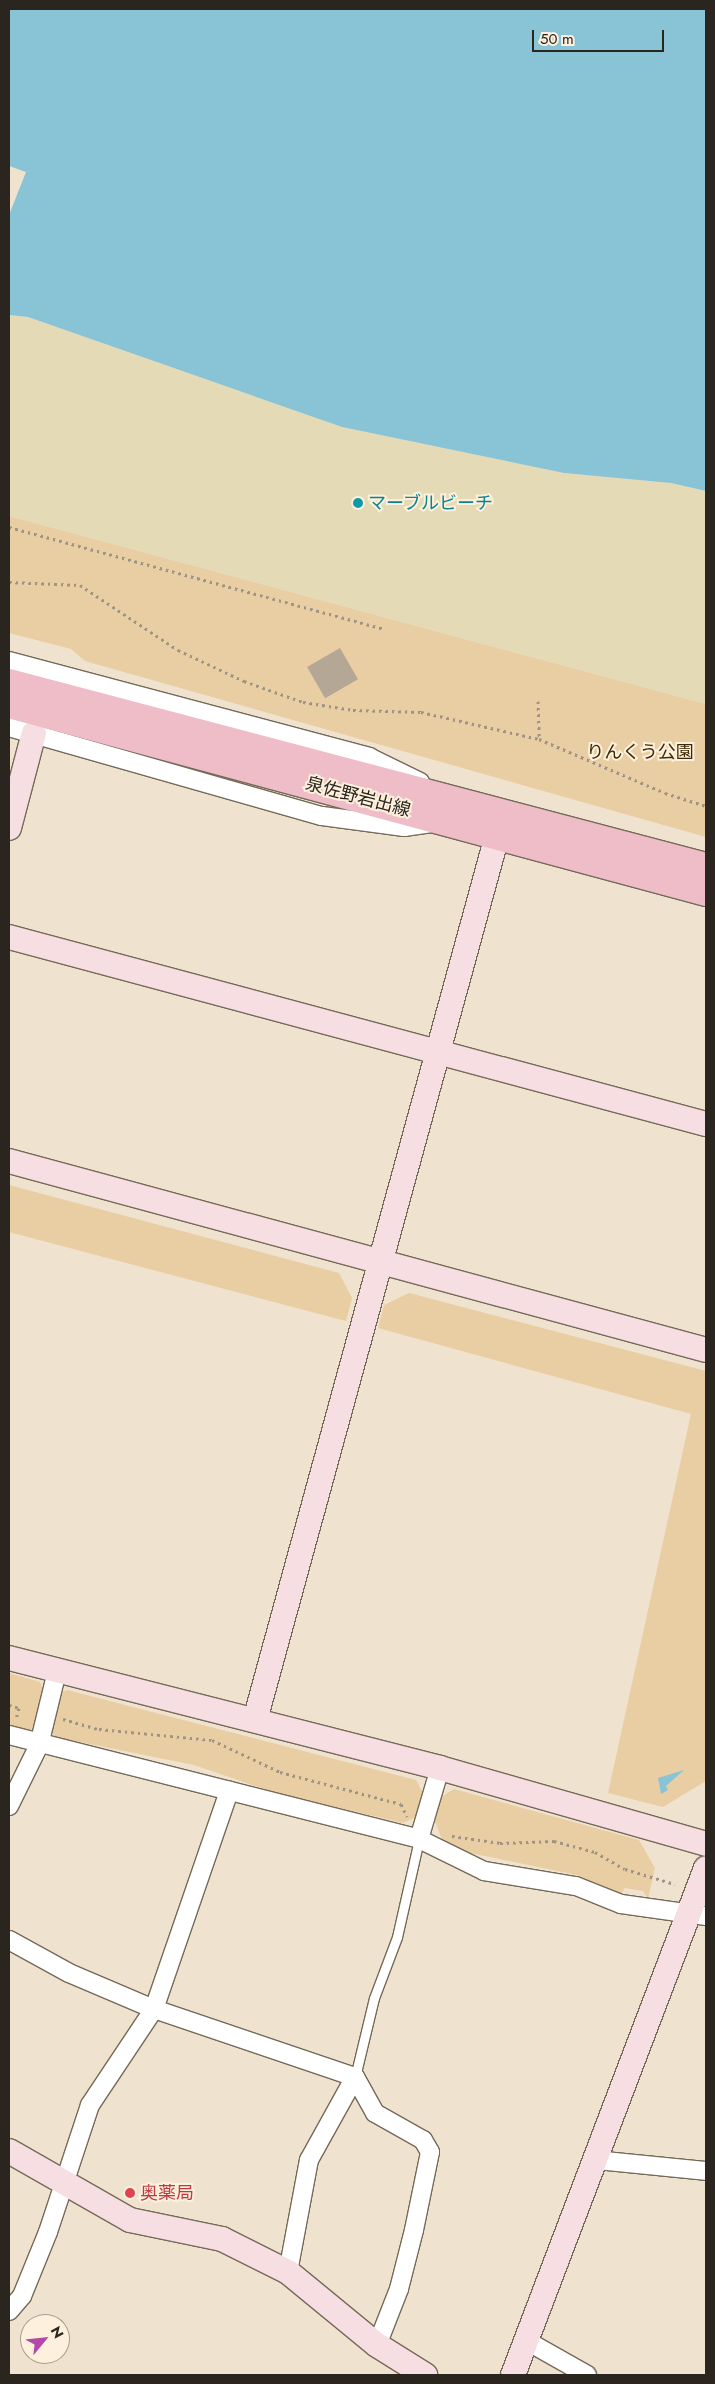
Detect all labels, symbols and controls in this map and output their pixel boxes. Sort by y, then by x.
scale bar [535,20,668,52]
text: 50 m [540,28,574,50]
place label: マーブルビーチ [368,492,494,514]
marker: マーブルビーチ [352,497,364,509]
park label: りんくう公園 [586,741,694,763]
street label: 泉佐野岩出線 [303,773,413,821]
place label: 奥薬局 [140,2182,194,2204]
marker: 奥薬局 [124,2187,136,2199]
north arrow [20,2314,70,2364]
text: N [46,2323,69,2342]

